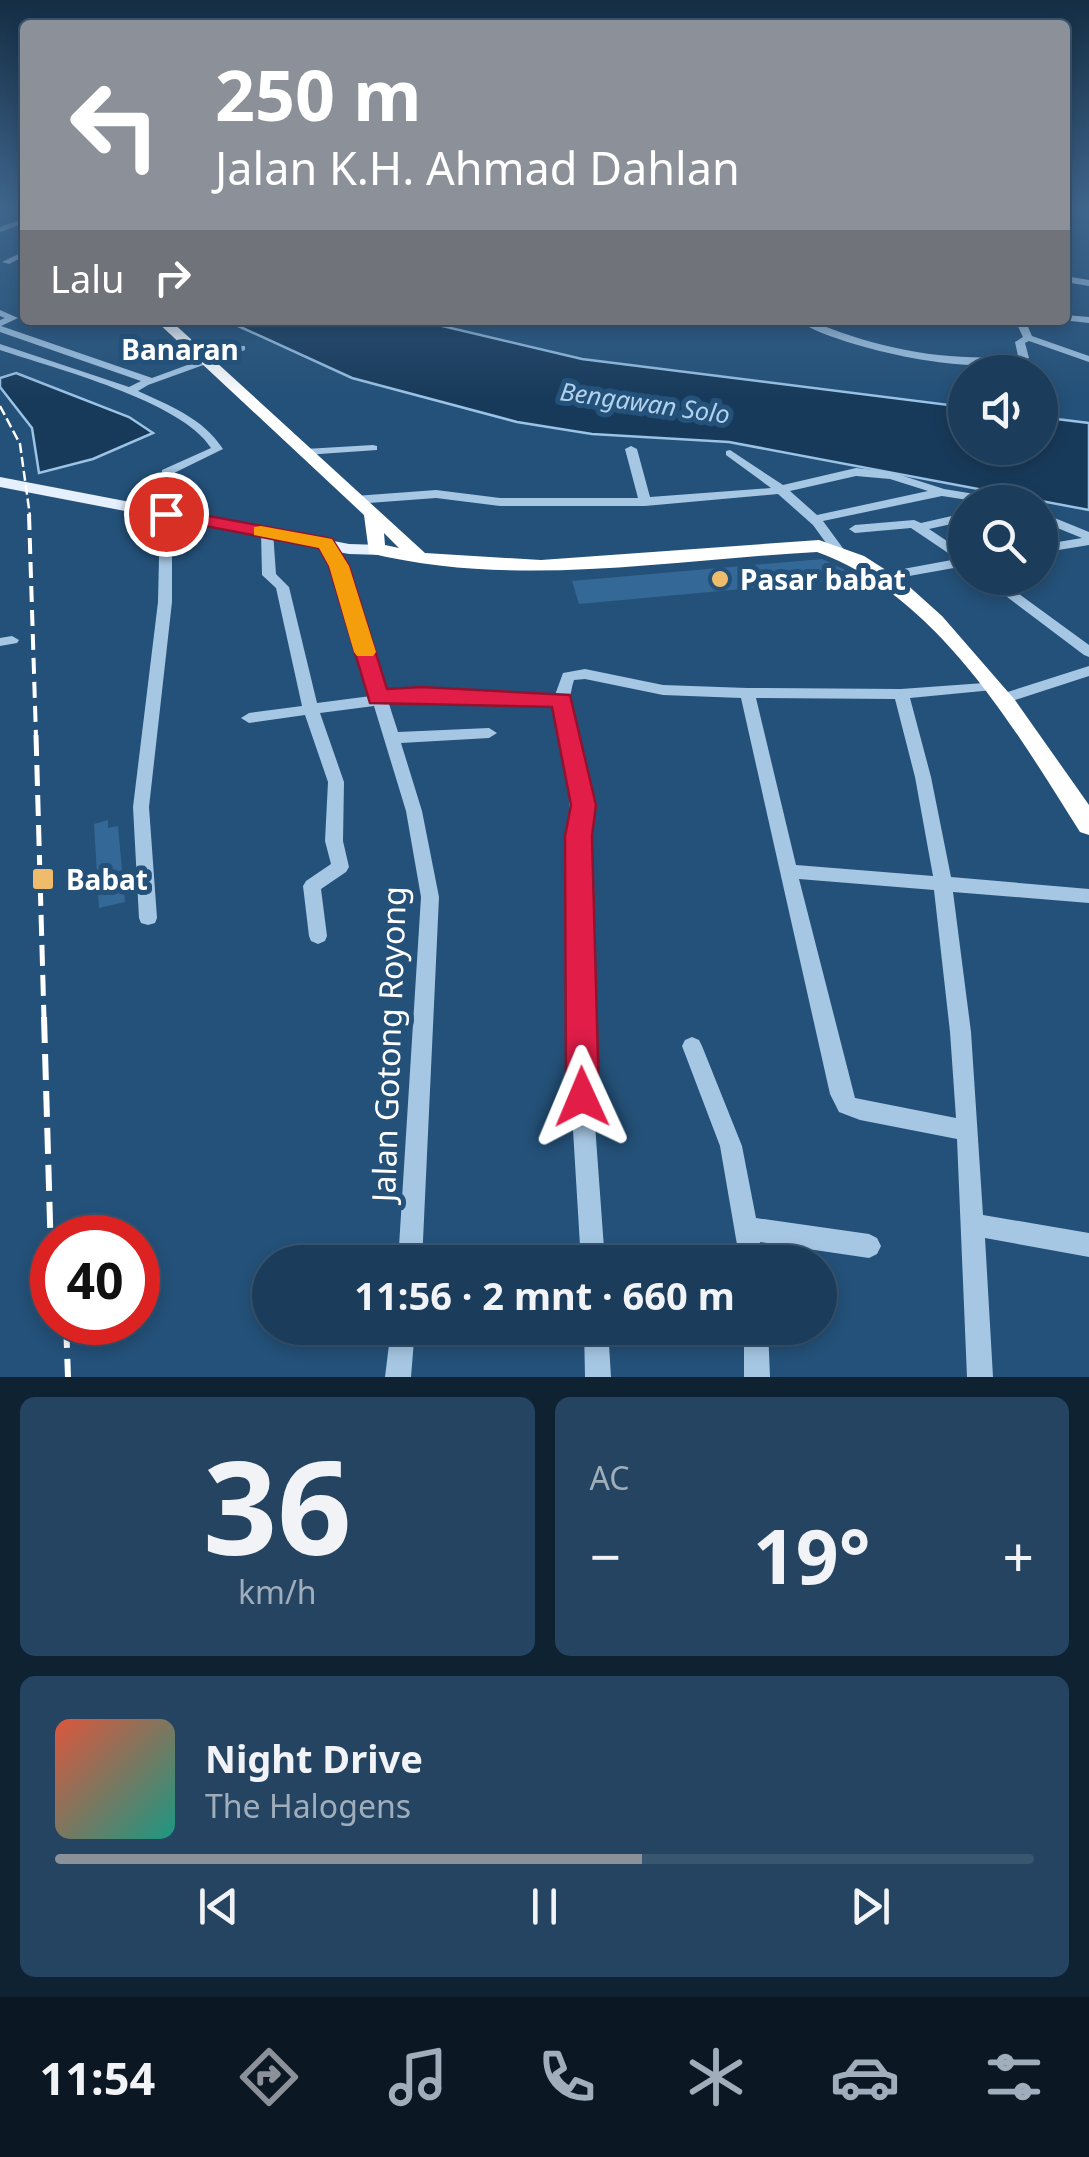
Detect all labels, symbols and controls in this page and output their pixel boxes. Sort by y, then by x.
text: 250 m [215,46,422,142]
icon: left [50,60,180,190]
text: Jalan K.H. Ahmad Dahlan [215,137,740,198]
icon: right [145,250,200,305]
text: Lalu [50,252,125,304]
district label: Banaran [121,330,239,368]
map controls [948,355,1058,595]
button: sound [948,355,1058,465]
water label: Bengawan Solo [558,373,732,431]
pin [124,472,209,557]
button: search [948,485,1058,595]
icon: arrive [139,487,194,542]
place label: Pasar babat [740,560,906,598]
marker: Pasar babat [709,568,731,590]
place label: Babat [66,860,148,898]
marker: Babat [30,866,56,892]
street label: Jalan Gotong Royong [361,885,415,1206]
position arrow [530,1045,634,1149]
speed limit sign: 40 [30,1215,160,1345]
text: 11:56 · 2 mnt · 660 m [354,1269,735,1321]
text: 36 [203,1416,352,1593]
text: AC [590,1456,630,1499]
text: 19° [753,1504,871,1606]
text: − [590,1518,621,1593]
text: + [1003,1518,1034,1593]
text: km/h [238,1570,317,1613]
text: Night Drive [205,1732,423,1784]
text: The Halogens [205,1784,411,1827]
icon: previous [191,1879,246,1934]
icon: pause [517,1879,572,1934]
icon: next [843,1879,898,1934]
icon: directions [234,2042,304,2112]
icon: music [383,2042,453,2112]
icon: phone [532,2042,602,2112]
icon: climate [681,2042,751,2112]
icon: car [830,2042,900,2112]
icon: filters [979,2042,1049,2112]
text: 11:54 [40,2047,155,2108]

